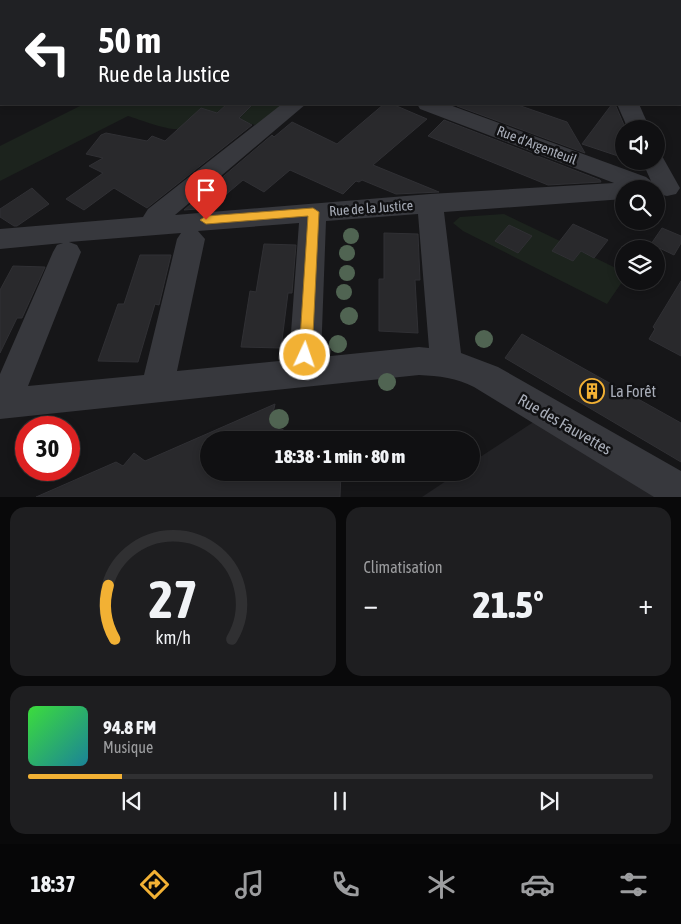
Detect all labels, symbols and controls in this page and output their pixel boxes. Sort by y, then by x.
icon: left [15,20,80,85]
text: 50 m [98,20,161,60]
text: Rue de la Justice [98,61,230,87]
map controls [615,120,665,290]
button: sound [615,120,665,170]
street label: Rue d'Argenteuil [495,122,580,168]
pin [185,169,227,220]
icon: arrive [192,176,220,204]
button: search [615,180,665,230]
street label: Rue de la Justice [329,197,413,219]
button: layers [615,240,665,290]
position arrow [278,328,330,380]
building icon: La Forêt [579,378,605,404]
place label: La Forêt [610,382,656,400]
street label: Rue des Fauvettes [515,390,615,458]
speed limit sign: 30 [15,416,80,481]
text: 18:38 · 1 min · 80 m [275,445,405,467]
text: Climatisation [364,558,443,576]
text: 27 [148,569,197,629]
text: 21.5° [473,583,544,626]
text: − [364,588,378,620]
text: + [638,588,653,620]
text: km/h [155,627,190,648]
text: 94.8 FM [103,716,156,738]
text: Musique [103,738,153,756]
icon: previous [118,787,146,815]
icon: pause [326,787,354,815]
icon: next [535,787,563,815]
icon: directions [137,867,172,902]
icon: music [232,867,267,902]
icon: phone [328,867,363,902]
icon: climate [424,867,459,902]
icon: car [520,867,555,902]
icon: filters [616,867,651,902]
text: 18:37 [30,871,76,897]

